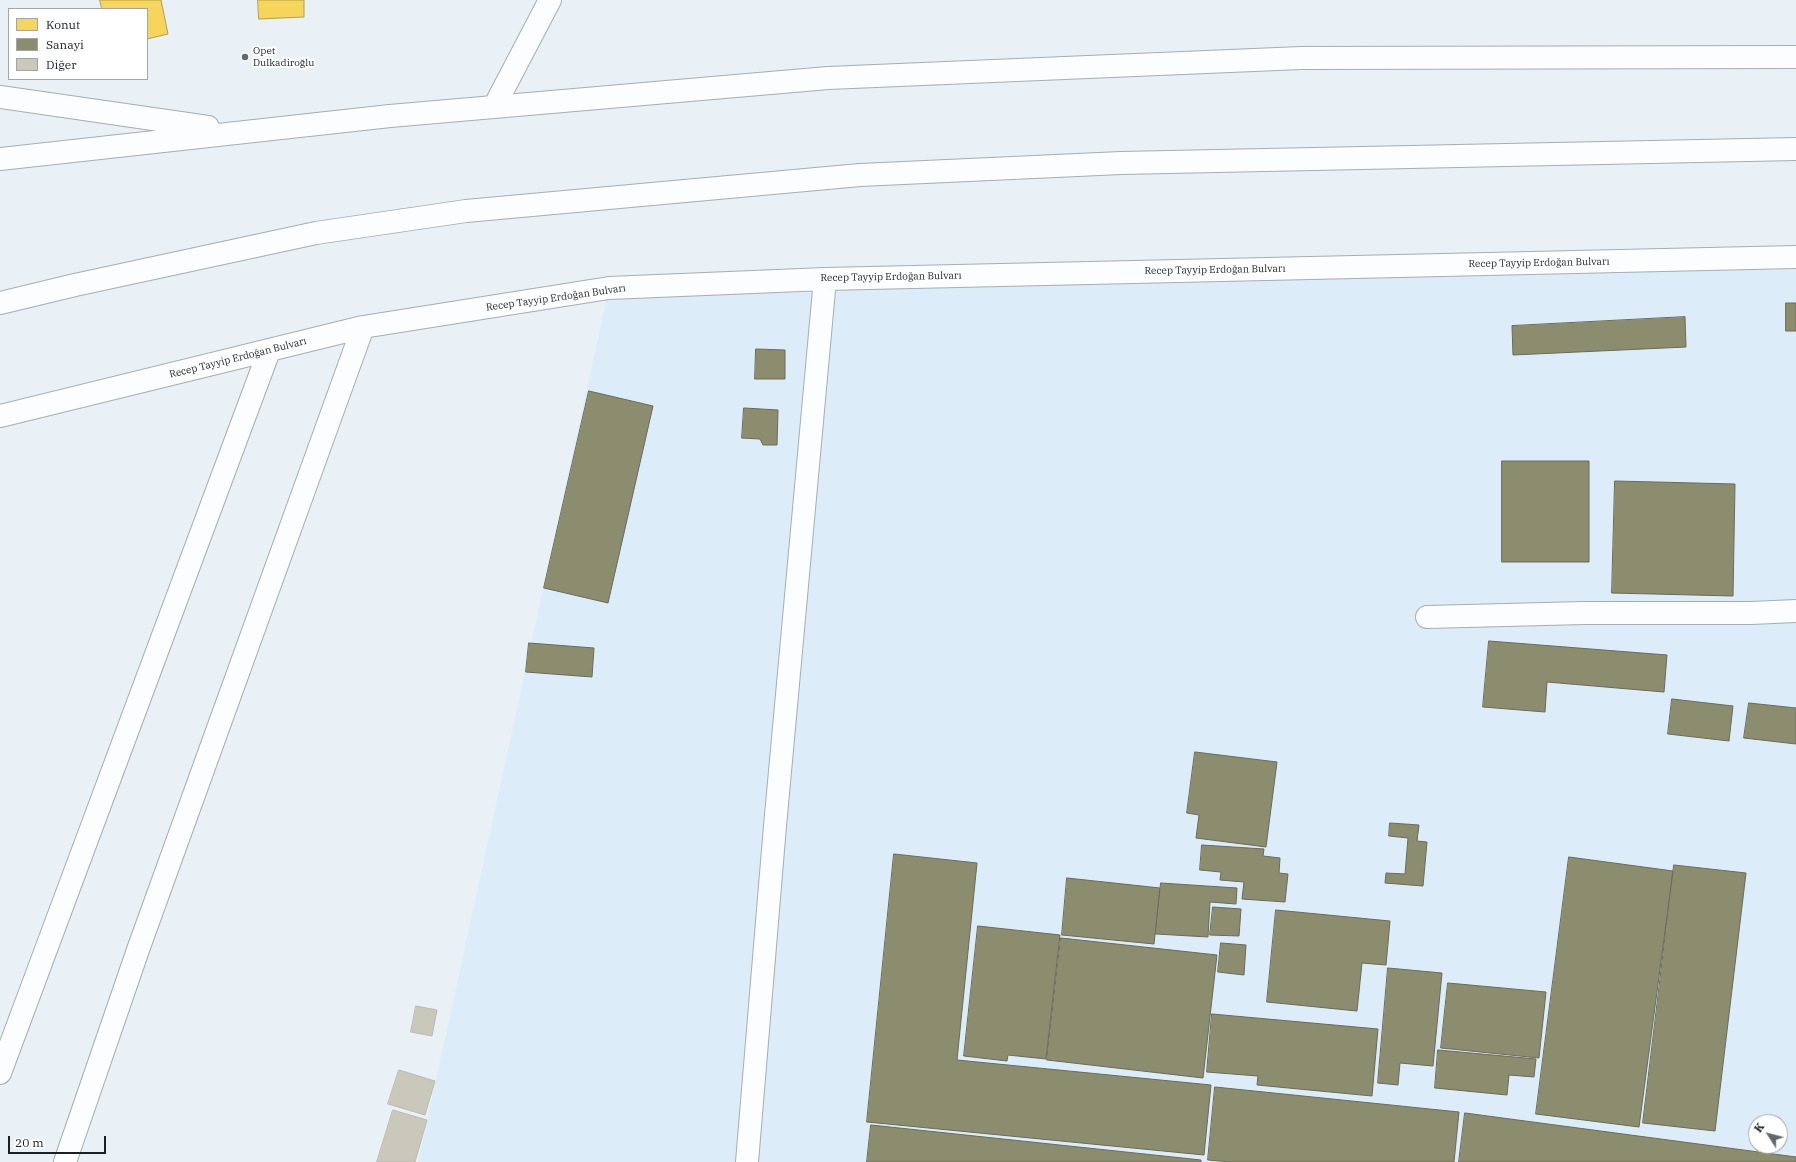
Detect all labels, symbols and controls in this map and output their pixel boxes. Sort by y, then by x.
legend [8,8,148,80]
text: Konut [46,17,80,32]
text: Sanayi [46,37,84,52]
place label: Opet Dulkadiroğlu [253,45,315,68]
marker: Opet Dulkadiroğlu [240,52,250,62]
text: Diğer [46,57,77,72]
street label: Recep Tayyip Erdoğan Bulvarı [1468,256,1610,270]
street label: Recep Tayyip Erdoğan Bulvarı [1144,263,1286,277]
street label: Recep Tayyip Erdoğan Bulvarı [820,270,962,284]
street label: Recep Tayyip Erdoğan Bulvarı [485,282,627,314]
street label: Recep Tayyip Erdoğan Bulvarı [168,335,308,381]
north arrow [1748,1114,1788,1154]
text: K [1751,1120,1767,1135]
scale bar [10,1128,108,1154]
text: 20 m [15,1135,44,1150]

